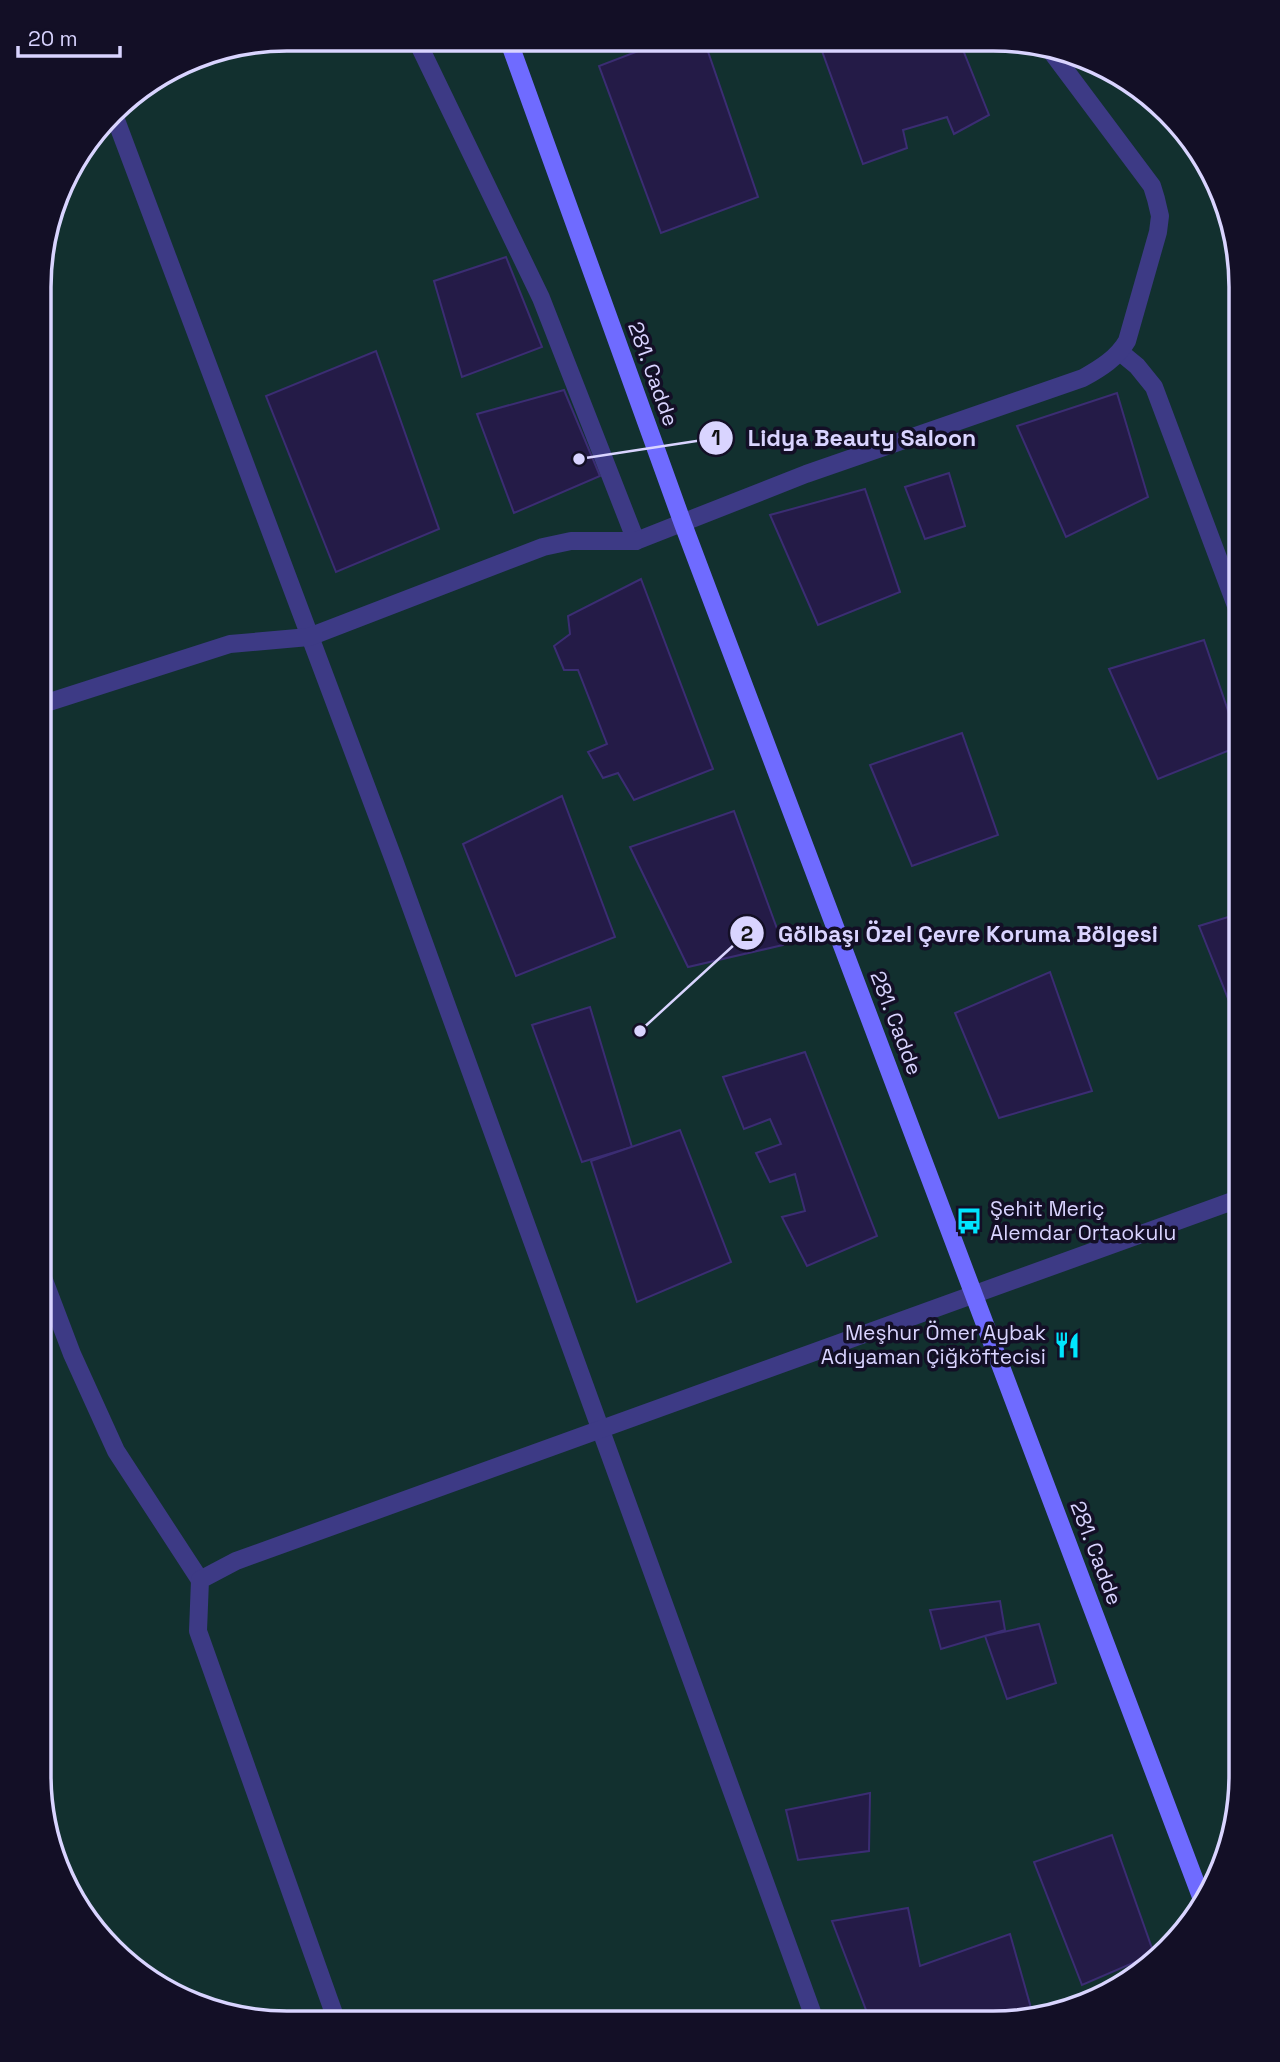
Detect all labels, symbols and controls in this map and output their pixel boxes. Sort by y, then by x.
scale bar [18,14,119,58]
text: 20 m [28,25,78,52]
street label: 281. Cadde [622,318,685,430]
callout: Lidya Beauty Saloon [699,416,990,460]
text: Lidya Beauty Saloon [748,423,976,453]
text: 1 [711,424,721,451]
callout: Gölbaşı Özel Çevre Koruma Bölgesi [729,911,1172,955]
text: Gölbaşı Özel Çevre Koruma Bölgesi [778,919,1158,949]
text: 2 [741,920,753,947]
street label: 281. Cadde [864,967,929,1079]
place label: Şehit Meriç Alemdar Ortaokulu [990,1195,1176,1246]
bus stop icon: Şehit Meriç Alemdar Ortaokulu [954,1206,984,1236]
place label: Meşhur Ömer Aybak Adıyaman Çiğköftecisi [821,1319,1046,1370]
restaurant icon: Meşhur Ömer Aybak Adıyaman Çiğköftecisi [1052,1330,1082,1360]
street label: 281. Cadde [1064,1497,1129,1609]

